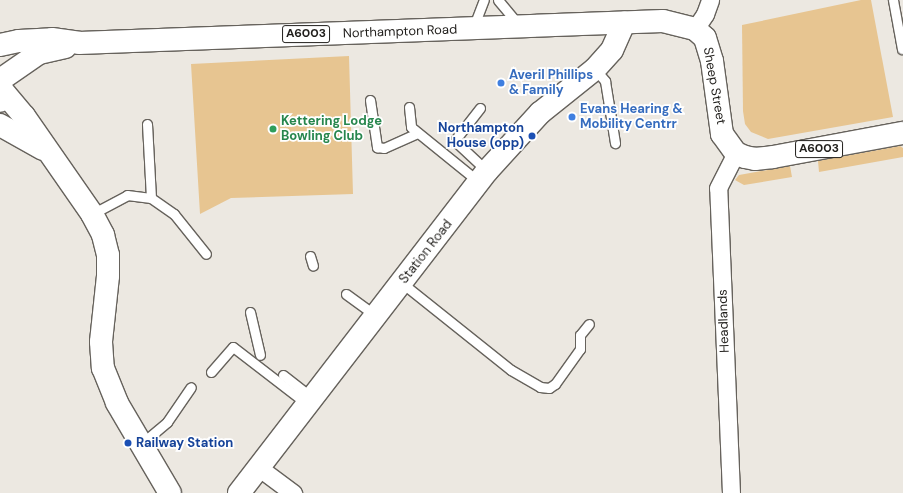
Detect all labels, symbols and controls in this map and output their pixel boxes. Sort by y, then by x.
street label: Northampton Road [343,22,457,42]
road number: A6003 [282,24,330,44]
street label: Sheep Street [700,46,728,126]
place label: Averil Phillips & Family [509,68,593,99]
marker: Averil Phillips & Family [496,78,506,88]
place label: Evans Hearing & Mobility Centrr [580,102,683,133]
marker: Evans Hearing & Mobility Centrr [567,112,577,122]
place label: Kettering Lodge Bowling Club [281,114,382,145]
place label: Northampton House (opp) [438,121,524,152]
marker: Kettering Lodge Bowling Club [268,124,278,134]
marker: Northampton House (opp) [527,131,537,141]
road number: A6003 [795,139,843,159]
street label: Station Road [396,217,456,287]
street label: Headlands [715,289,733,353]
place label: Railway Station [136,435,233,451]
marker: Railway Station [123,438,133,448]

